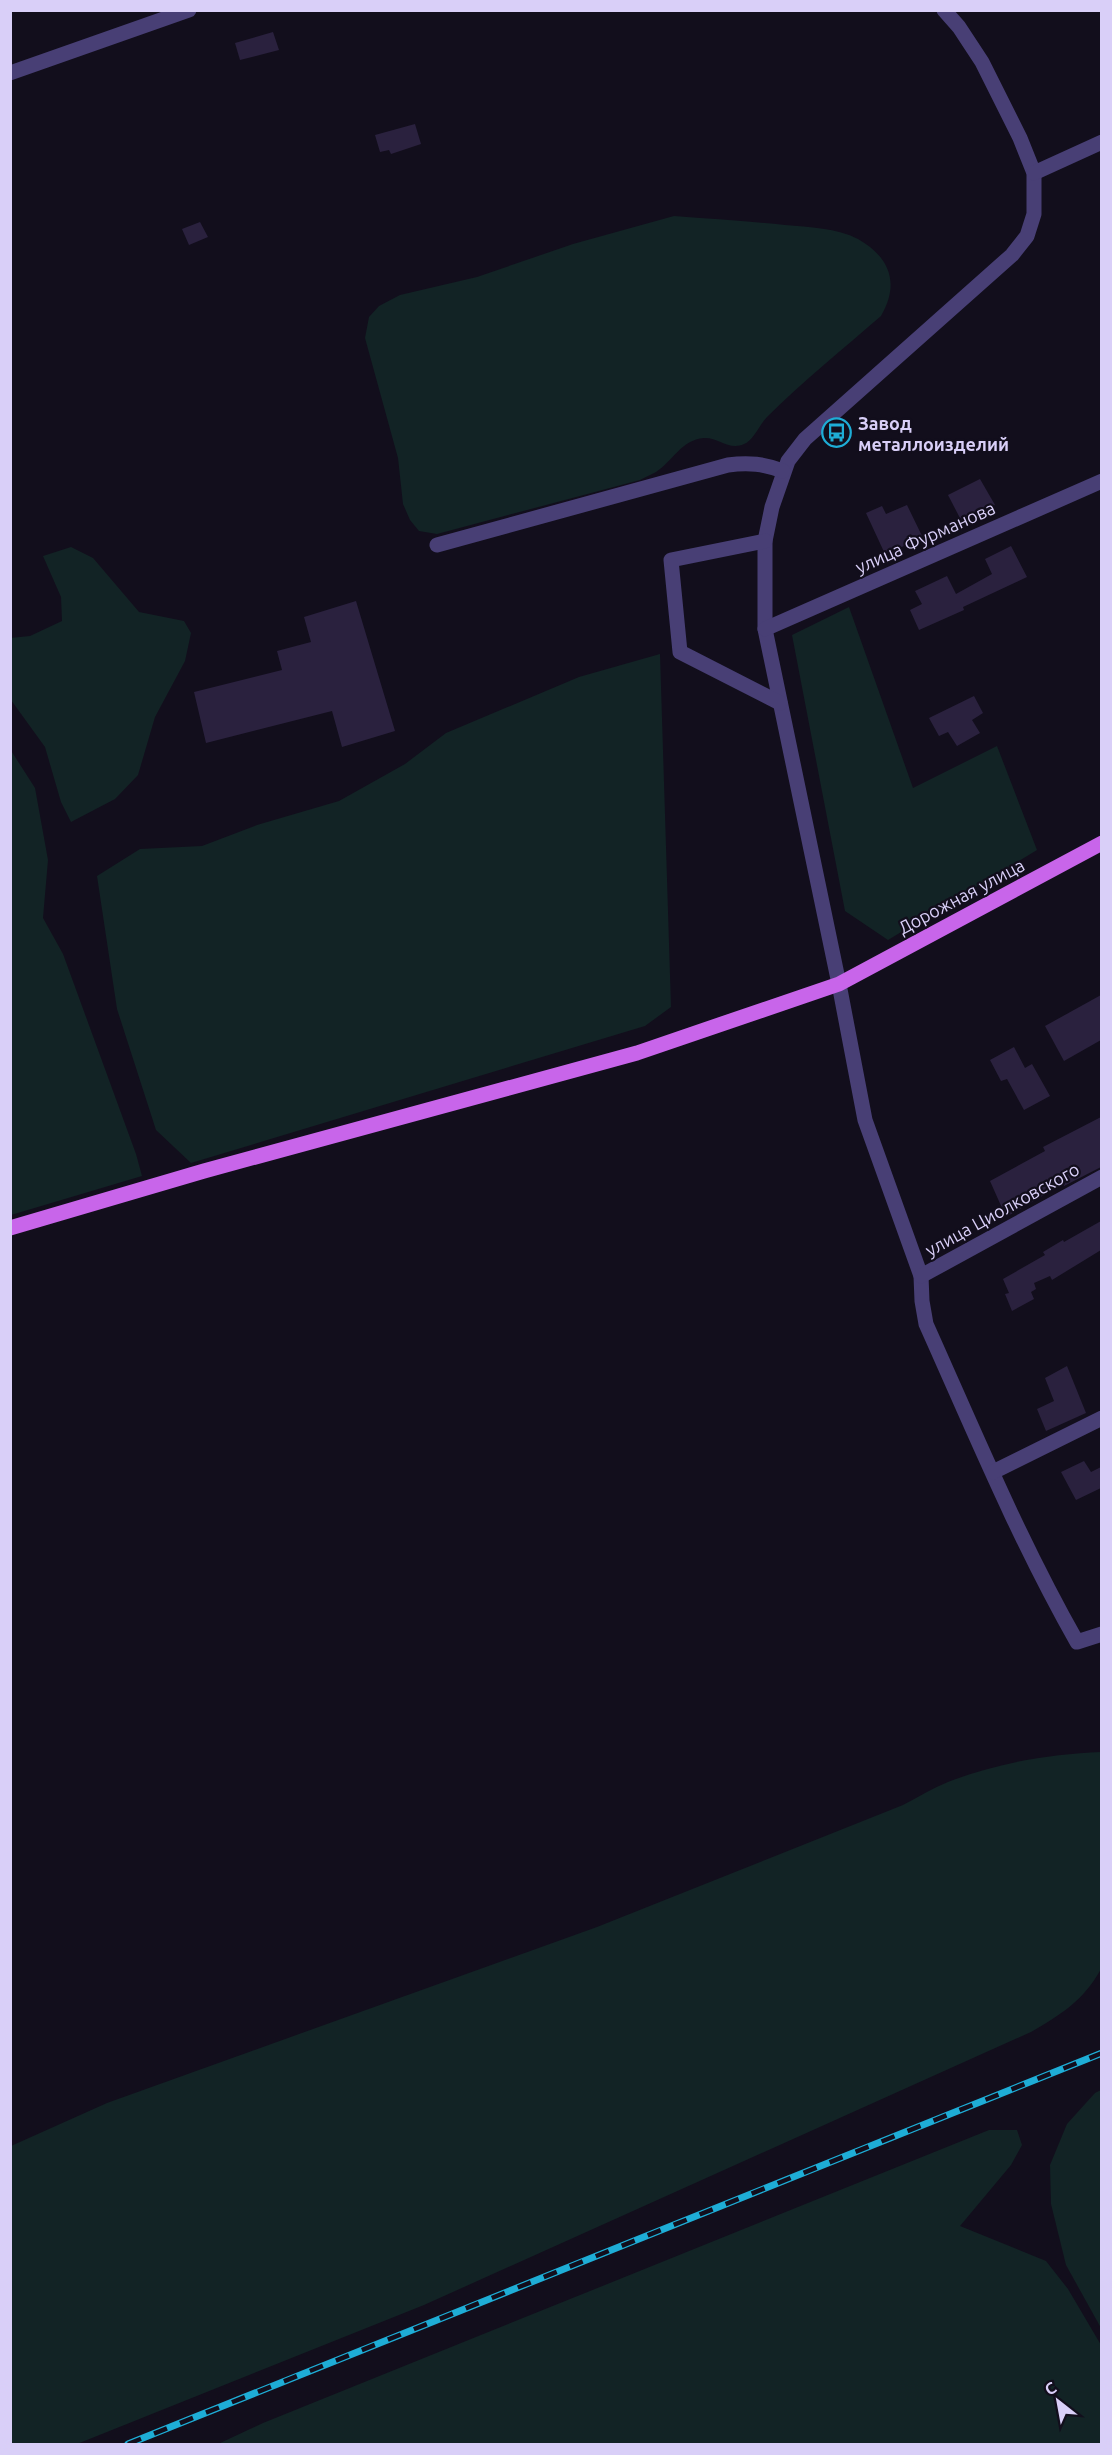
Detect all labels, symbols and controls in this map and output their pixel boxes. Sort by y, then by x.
place label: Завод металлоизделий [858,413,1009,454]
bus stop icon: Завод металлоизделий [821,417,853,449]
street label: улица Фурманова [852,497,998,577]
street label: Дорожная улица [894,854,1028,938]
street label: улица Циолковского [922,1158,1082,1260]
north arrow [1028,2371,1088,2431]
text: С [1041,2378,1059,2398]

